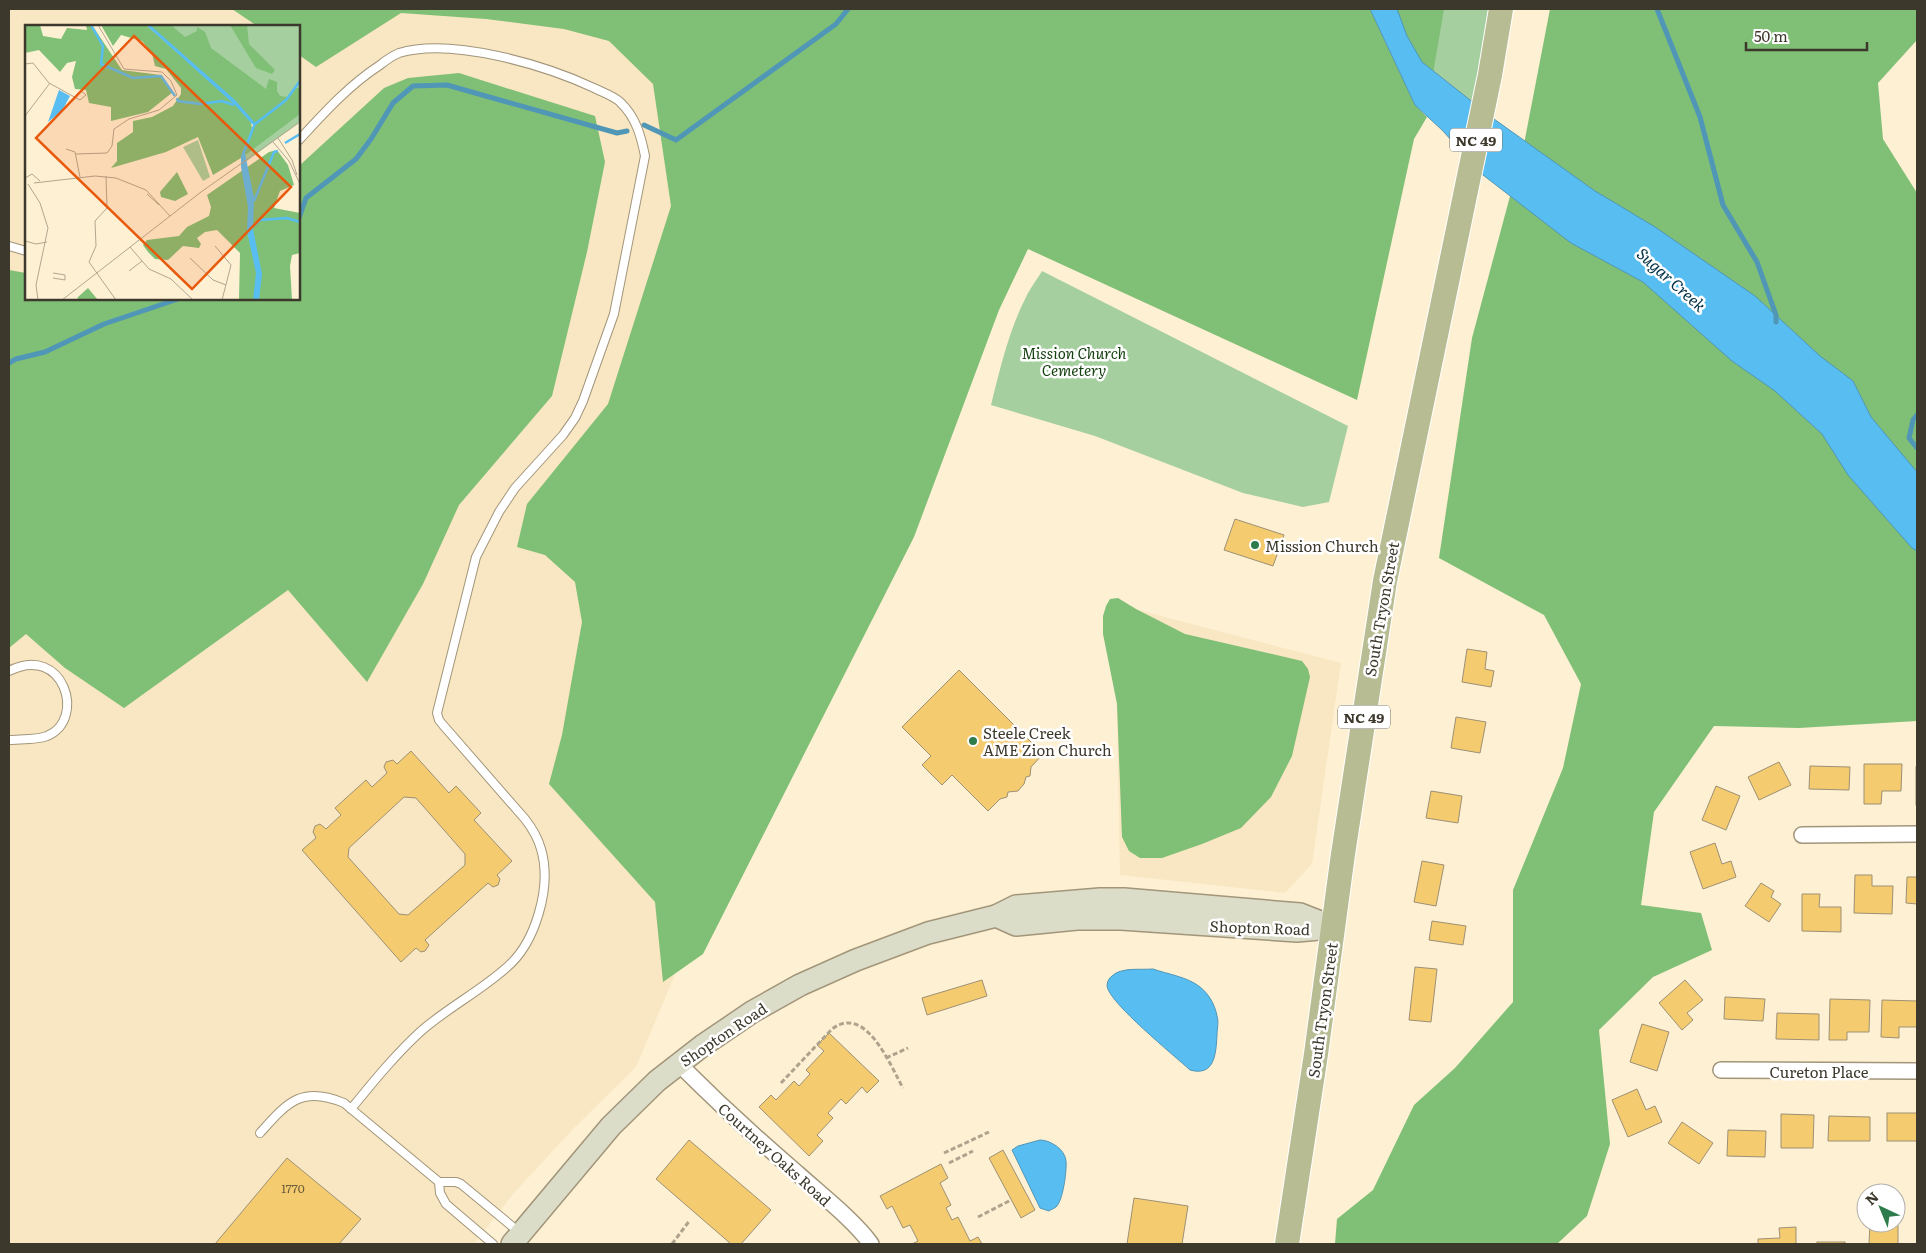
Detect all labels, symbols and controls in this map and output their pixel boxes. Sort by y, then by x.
scale bar [1746,20,1867,52]
text: 50 m [1754,24,1788,47]
inset map [25,25,300,300]
road number: NC 49 [1450,128,1502,152]
water label: Sugar Creek [1632,241,1712,317]
park label: Mission Church Cemetery [1022,341,1127,381]
place label: Mission Church [1265,534,1379,557]
marker: Mission Church [1249,539,1261,551]
street label: South Tryon Street [1358,540,1404,678]
road number: NC 49 [1338,706,1390,729]
place label: Steele Creek AME Zion Church [983,721,1112,761]
marker: Steele Creek AME Zion Church [967,735,979,747]
street label: Shopton Road [1209,914,1311,940]
street label: South Tryon Street [1301,941,1343,1079]
street label: Shopton Road [675,996,771,1072]
street label: Cureton Place [1769,1060,1869,1083]
street label: Courtney Oaks Road [713,1097,837,1211]
house number: 1770 [281,1179,305,1197]
north arrow [1856,1183,1906,1233]
text: N [1860,1186,1883,1209]

